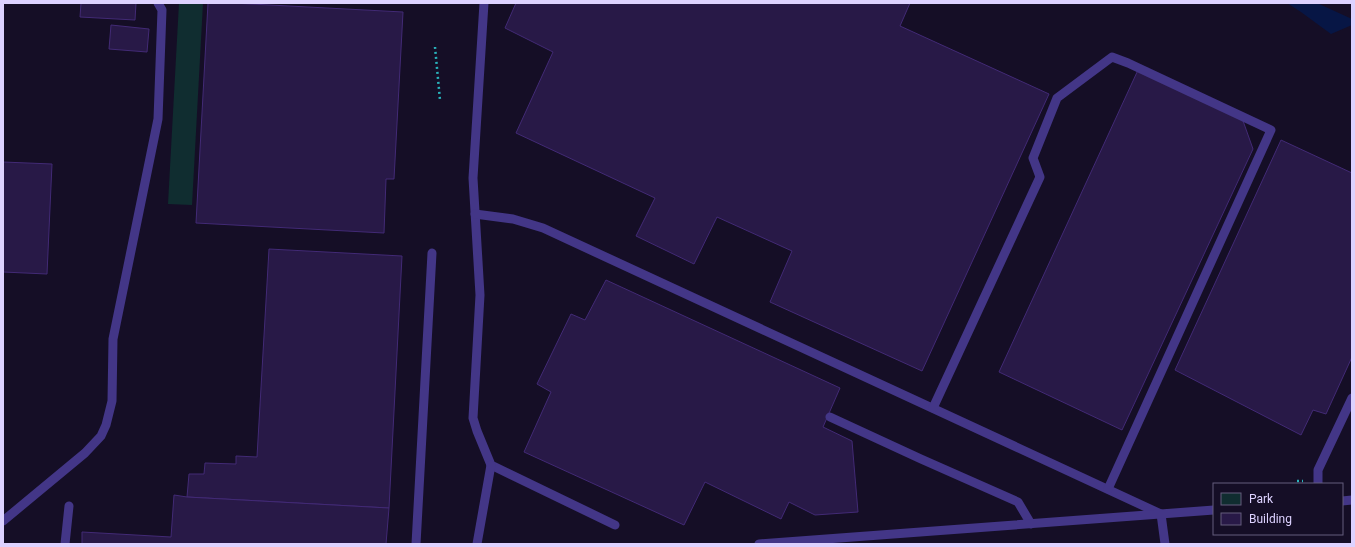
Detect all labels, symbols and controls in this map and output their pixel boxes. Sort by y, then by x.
legend [1213,483,1343,535]
text: Park [1249,492,1274,506]
text: Building [1249,512,1292,526]

